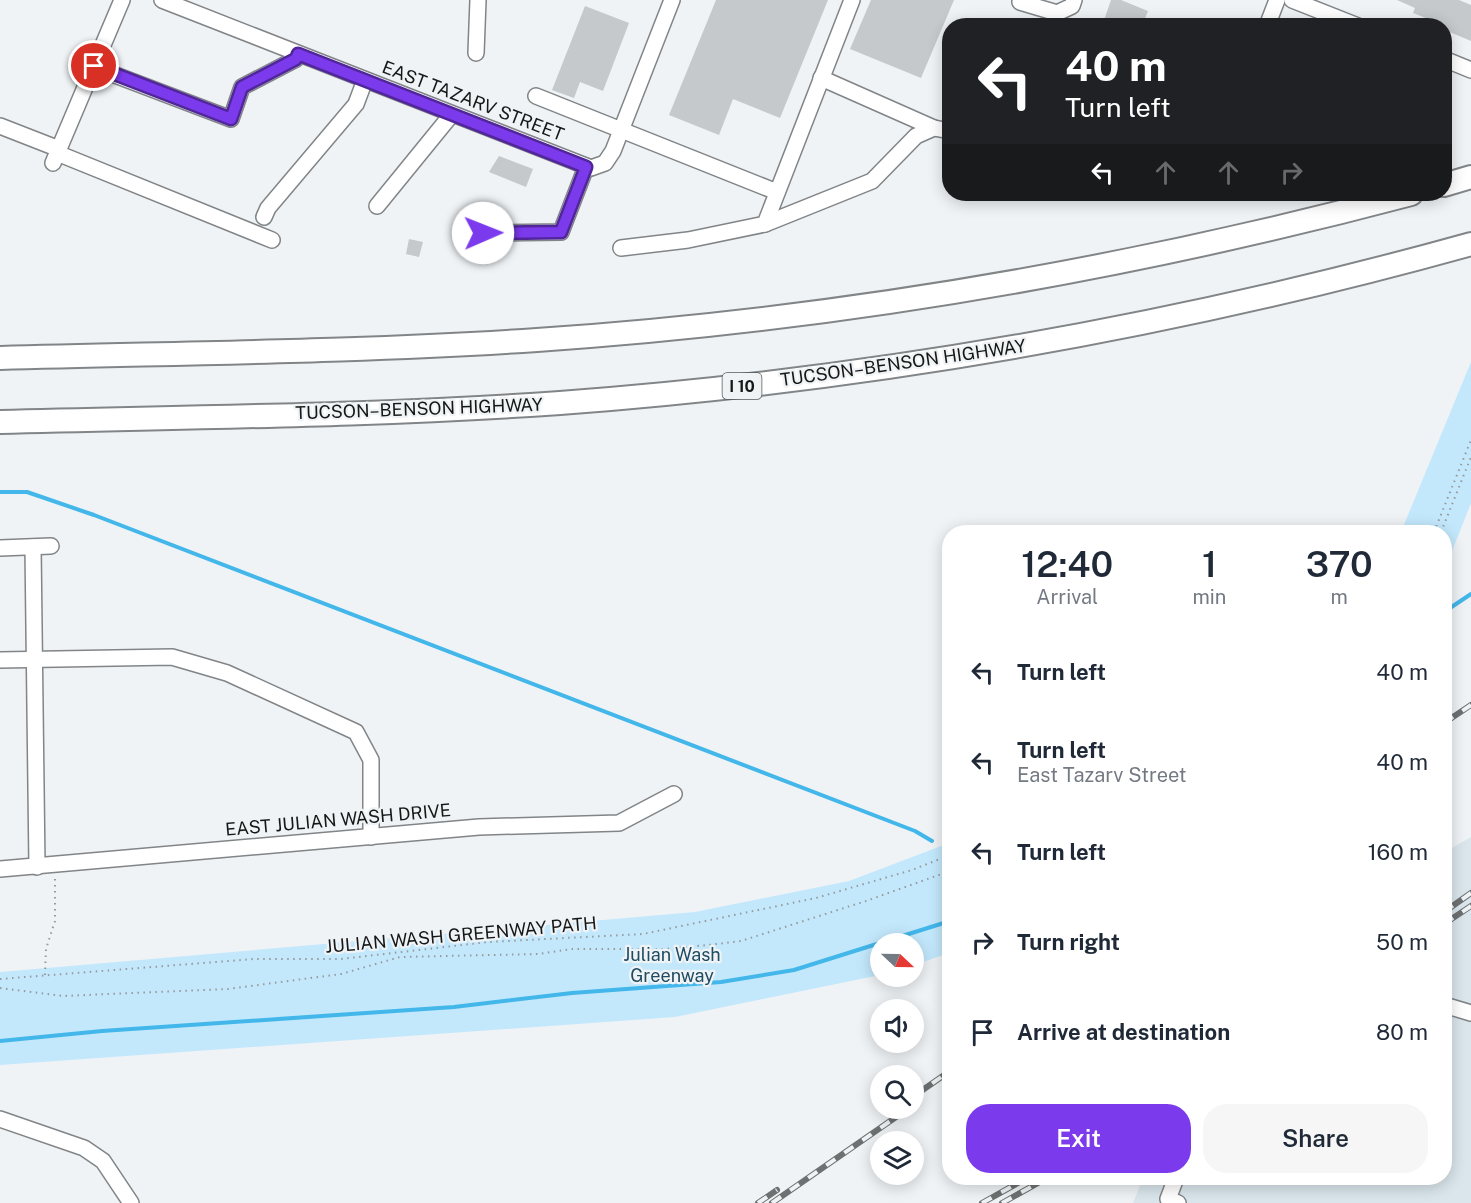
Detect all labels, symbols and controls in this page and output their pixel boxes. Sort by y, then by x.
pin [68,40,119,91]
text: 40 m [1065,41,1167,90]
icon: left [966,42,1044,120]
icon: arrive [77,49,110,82]
street label: EAST TAZARV STREET [379,56,567,145]
text: Turn left [1065,91,1171,123]
icon: left [1086,156,1119,189]
icon: ahead [1149,156,1182,189]
icon: ahead [1212,156,1245,189]
icon: right [1275,156,1308,189]
position arrow [451,201,515,265]
street label: TUCSON–BENSON HIGHWAY [779,335,1027,390]
road number: I 10 [722,373,762,399]
street label: TUCSON–BENSON HIGHWAY [295,394,543,423]
text: 12:40 [1021,543,1113,585]
text: 1 [1202,543,1217,585]
text: 370 [1306,543,1373,585]
text: Arrival [1036,585,1098,609]
text: min [1192,585,1226,609]
text: m [1331,585,1348,609]
icon: left [966,656,999,689]
text: Turn left [1017,659,1106,685]
text: 40 m [1376,659,1428,685]
text: Turn left [1017,737,1106,763]
icon: left [966,746,999,779]
text: 40 m [1376,749,1428,775]
text: East Tazarv Street [1017,763,1187,787]
street label: EAST JULIAN WASH DRIVE [224,799,452,840]
icon: left [966,836,999,869]
text: Turn left [1017,839,1106,865]
text: 160 m [1368,839,1428,865]
street label: JULIAN WASH GREENWAY PATH [324,912,598,957]
icon: right [966,926,999,959]
text: Turn right [1017,929,1120,955]
text: 50 m [1376,929,1428,955]
north arrow [870,933,924,987]
map controls [870,933,924,1185]
park label: Julian Wash Greenway [623,944,721,986]
button: sound [870,999,924,1053]
icon: arrive [966,1016,999,1049]
text: Arrive at destination [1017,1019,1230,1045]
text: 80 m [1376,1019,1428,1045]
button: search [870,1065,924,1119]
button: Exit [966,1104,1191,1173]
button: Share [1203,1104,1428,1173]
button: layers [870,1131,924,1185]

